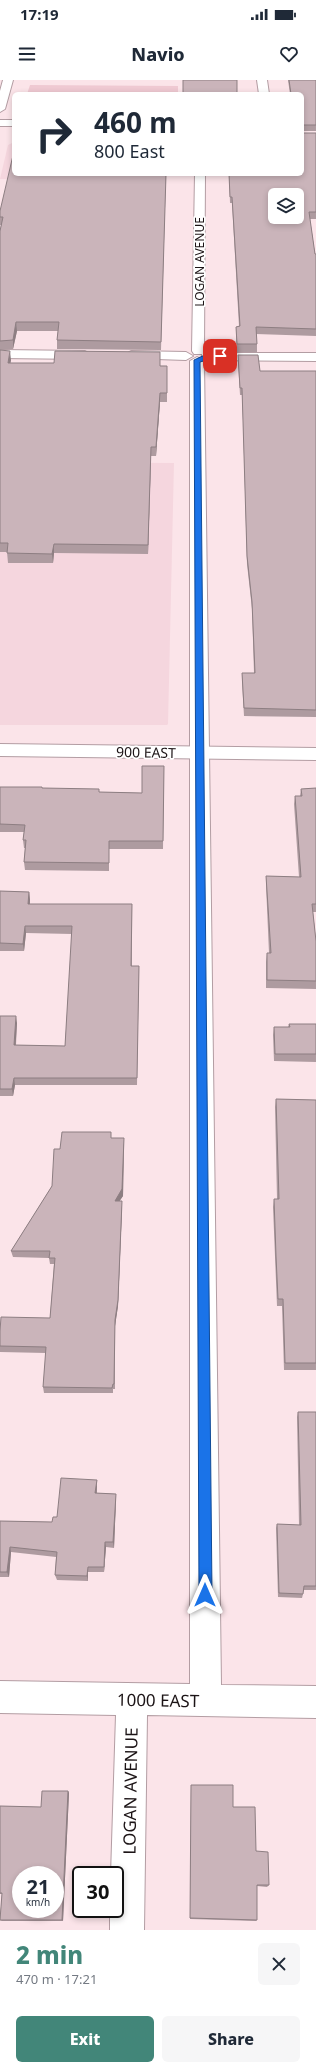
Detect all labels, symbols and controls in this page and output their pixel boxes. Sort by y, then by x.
text: 17:19 [20,4,59,24]
text: Navio [131,42,185,66]
icon: menu [16,43,38,65]
icon: heart [278,43,300,65]
text: 460 m [94,103,177,141]
icon: right [28,108,80,160]
text: 800 East [94,139,165,163]
map controls [268,188,304,224]
button: layers [268,188,304,224]
street label: LOGAN AVENUE [191,217,208,307]
pin [203,339,237,373]
icon: arrive [209,345,231,367]
street label: 900 EAST [116,742,176,762]
position arrow [184,1574,226,1616]
street label: 1000 EAST [117,1688,200,1712]
street label: LOGAN AVENUE [117,1727,143,1855]
speed limit sign: 30 [72,1866,124,1918]
text: 21 [27,1873,49,1900]
text: km/h [26,1895,50,1909]
text: 2 min [16,1938,83,1971]
button: close [258,1943,300,1985]
text: 470 m · 17:21 [16,1970,97,1988]
button: Exit [16,2016,154,2062]
button: Share [162,2016,300,2062]

